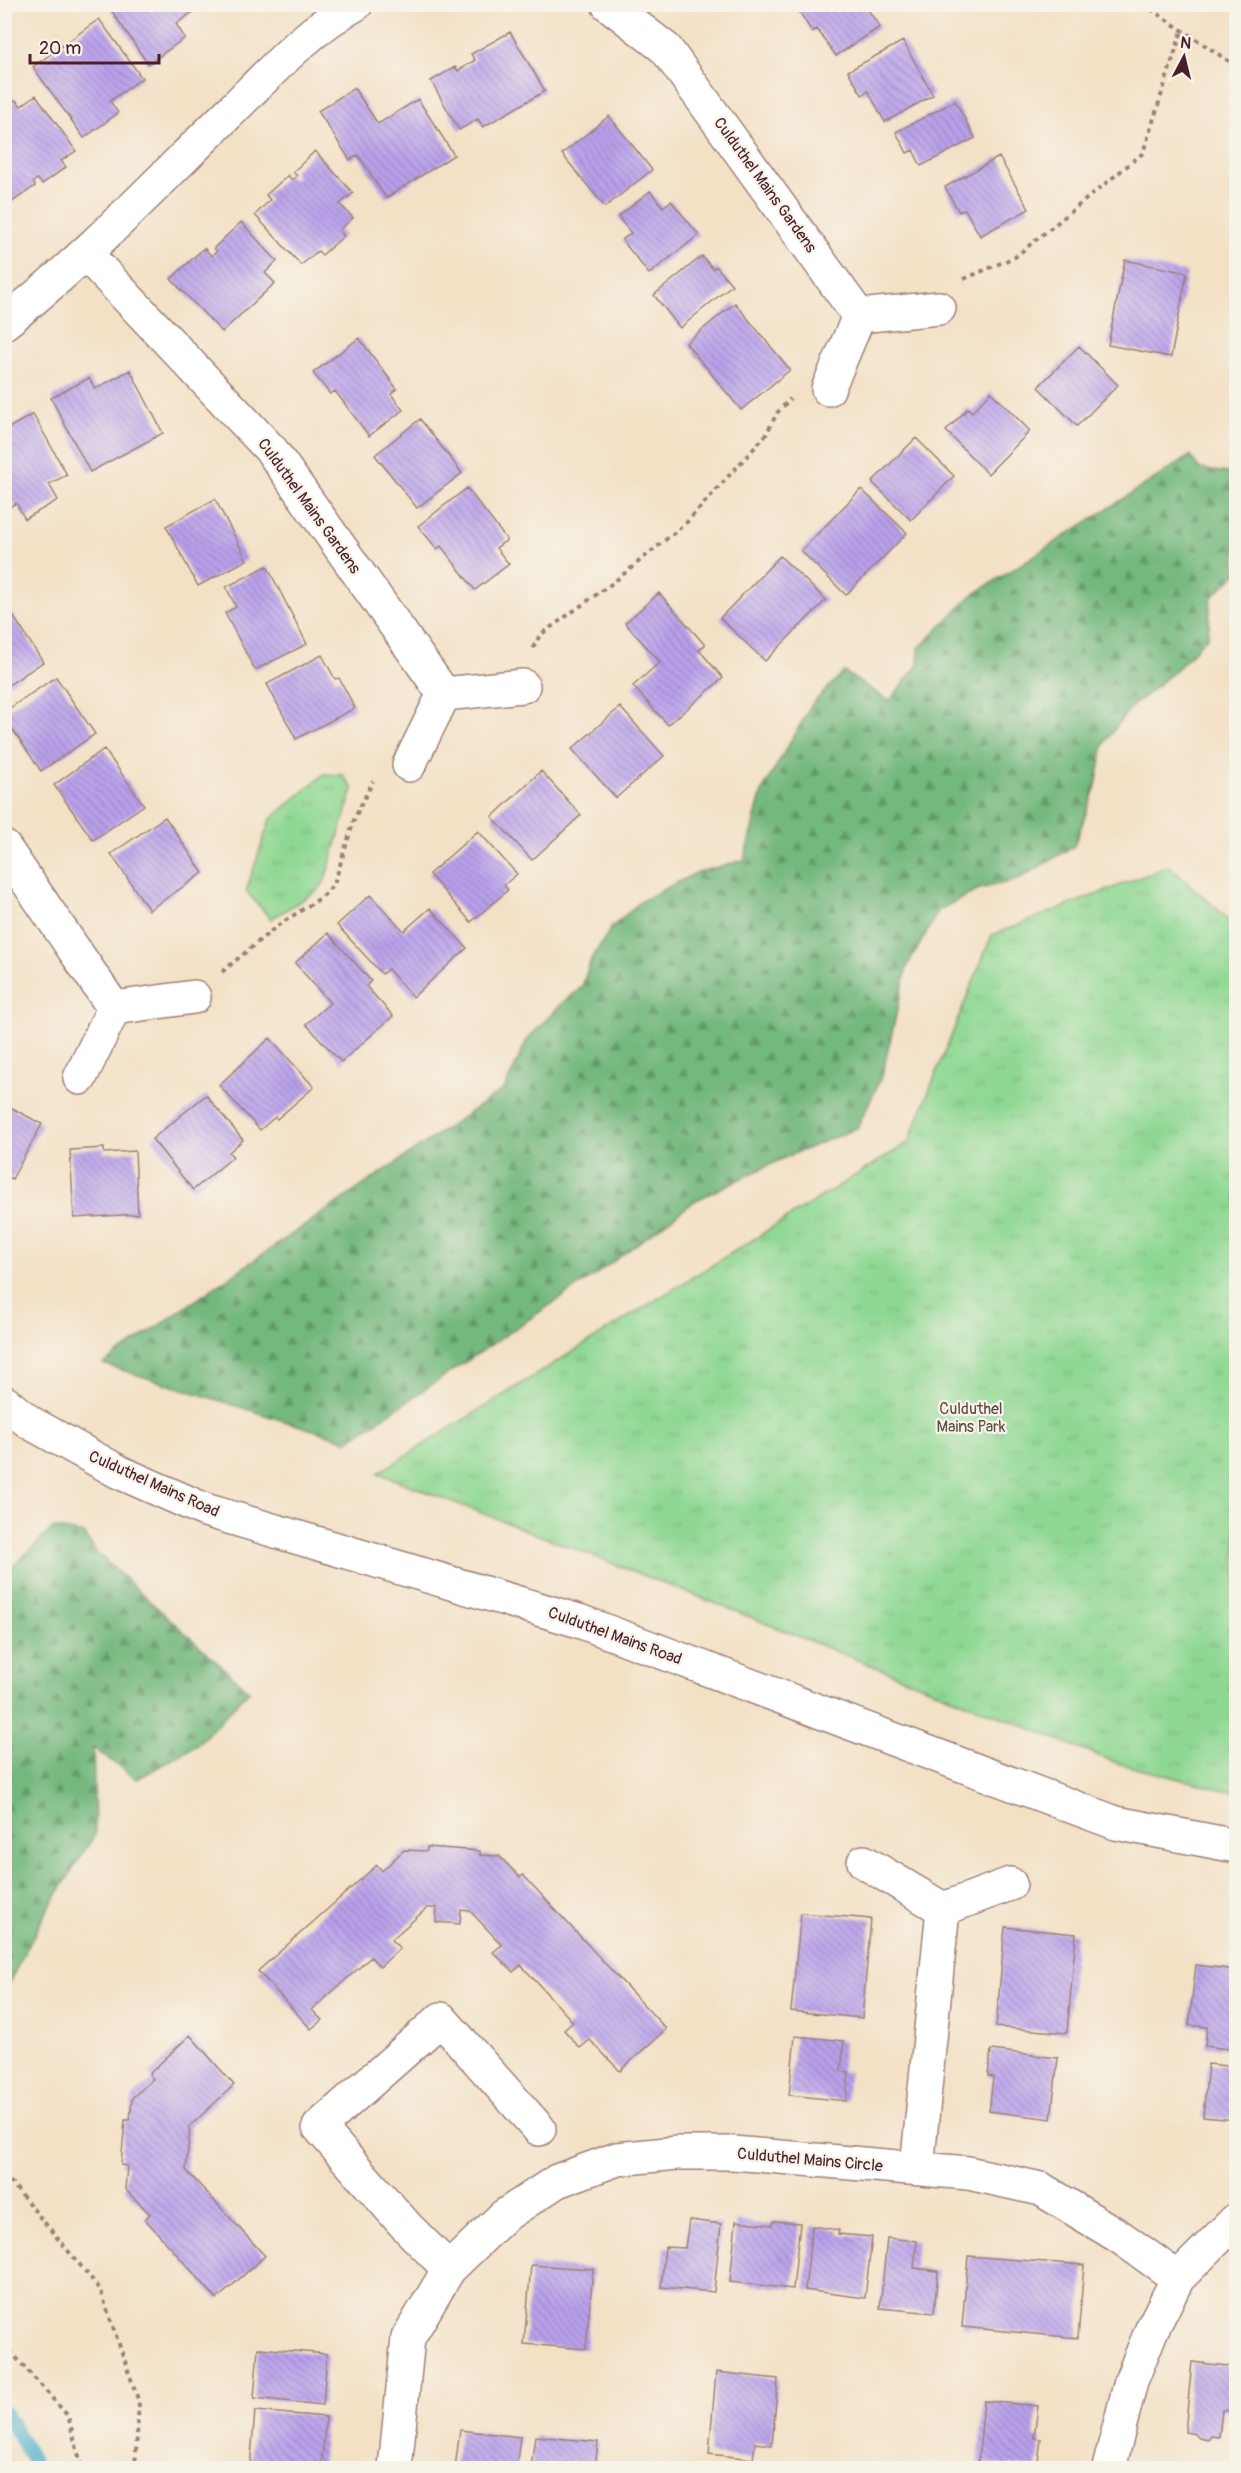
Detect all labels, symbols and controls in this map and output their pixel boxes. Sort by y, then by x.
scale bar [30,27,159,65]
north arrow [1154,27,1214,87]
text: N [1179,33,1192,54]
text: 20 m [39,37,81,60]
street label: Culduthel Mains Gardens [709,113,821,257]
street label: Culduthel Mains Gardens [253,434,365,578]
park label: Culduthel Mains Park [936,1399,1006,1437]
street label: Culduthel Mains Road [86,1446,222,1522]
street label: Culduthel Mains Road [545,1603,685,1669]
street label: Culduthel Mains Circle [736,2144,884,2176]

